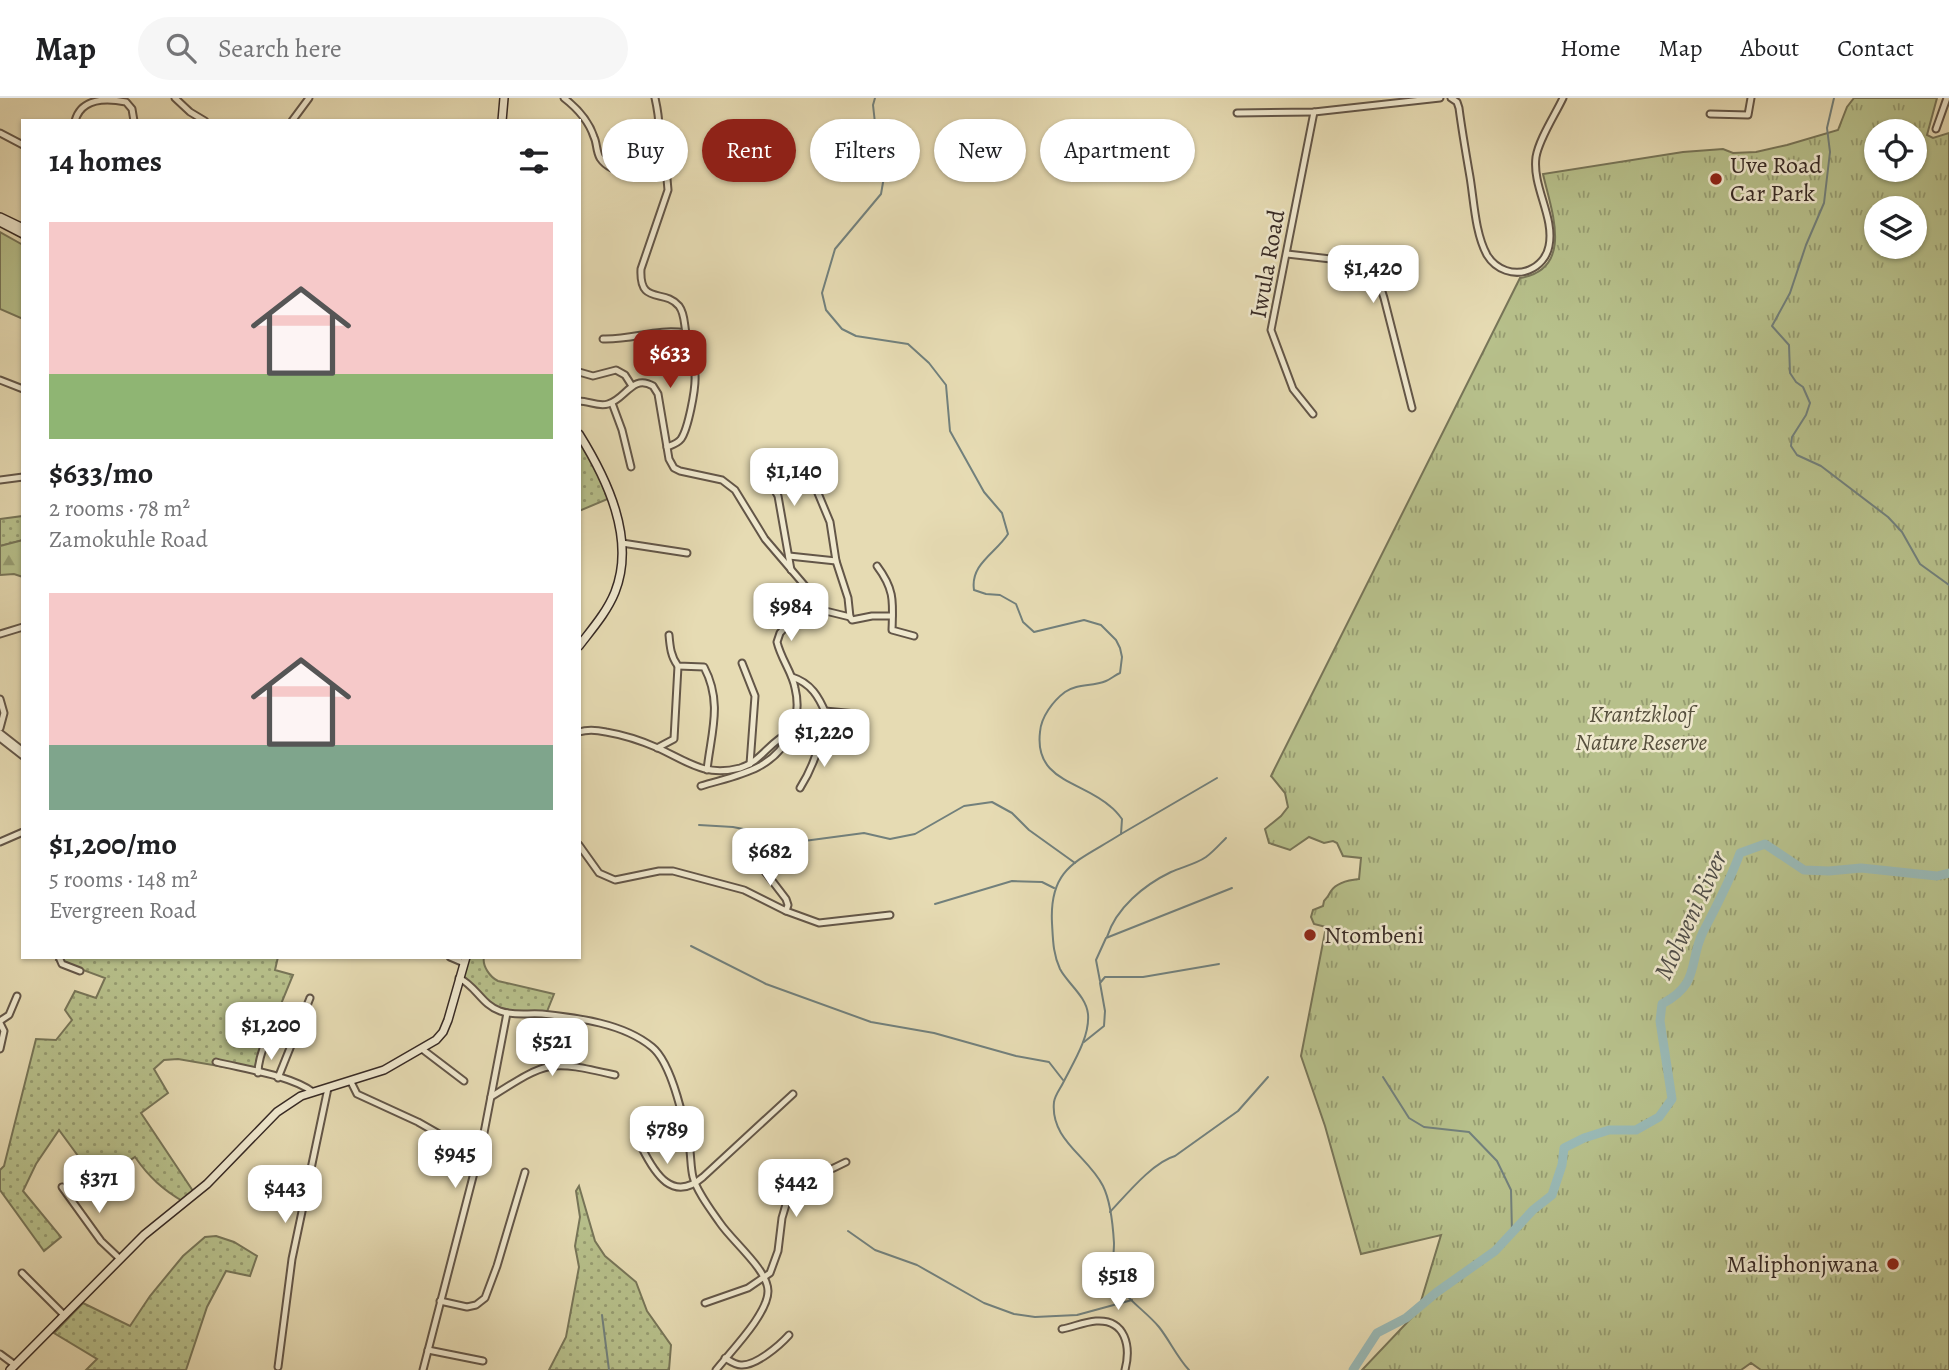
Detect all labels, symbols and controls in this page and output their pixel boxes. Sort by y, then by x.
search box [138,17,628,80]
text: Map [35,26,96,71]
icon: search [162,29,200,67]
text: Search here [218,31,342,66]
text: Home [1560,32,1621,64]
text: Map [1659,32,1703,64]
text: About [1741,32,1799,64]
text: Contact [1837,32,1914,64]
chip: Buy [602,119,688,182]
chip: Rent [702,119,796,182]
chip: Filters [810,119,920,182]
chip: New [934,119,1026,182]
chip: Apartment [1040,119,1195,182]
map controls [1864,119,1927,259]
button: locate [1864,119,1927,182]
text: 14 homes [49,141,162,181]
icon: filters [515,142,553,180]
place label: Uve Road Car Park [1730,149,1822,209]
marker: Uve Road Car Park [1708,171,1724,187]
button: layers [1864,196,1927,259]
street label: Iwula Road [1242,207,1292,321]
pin: $1,420 [1316,246,1430,305]
text: $1,420 [1344,252,1402,283]
icon: home [238,268,364,394]
pin: $633 [629,330,711,390]
text: $633 [649,337,691,368]
pin: $1,140 [737,448,851,508]
text: $633/mo [49,453,153,493]
text: $1,140 [766,455,822,486]
text: 2 rooms · 78 m² [49,493,190,524]
text: Zamokuhle Road [49,524,208,555]
pin: $984 [750,584,832,643]
text: $984 [769,590,813,621]
icon: home [238,639,364,765]
park label: Krantzkloof Nature Reserve [1575,698,1707,758]
pin: $1,220 [767,710,881,769]
text: $1,220 [795,716,853,747]
text: $1,200/mo [49,824,177,864]
pin: $682 [729,828,811,888]
text: $682 [748,835,792,866]
water label: Molweni River [1645,844,1736,985]
text: 5 rooms · 148 m² [49,864,198,895]
text: Evergreen Road [49,895,197,926]
place label: Ntombeni [1324,919,1424,951]
marker: Ntombeni [1302,927,1318,943]
pin: $1,200 [214,1002,328,1062]
text: $1,200 [241,1009,301,1040]
pin: $521 [511,1018,593,1078]
text: $521 [532,1025,572,1056]
pin: $789 [626,1107,708,1166]
text: $789 [646,1113,688,1144]
pin: $945 [414,1130,496,1190]
text: $945 [434,1137,476,1168]
pin: $371 [58,1156,140,1215]
pin: $442 [755,1160,837,1219]
text: $371 [80,1162,118,1193]
pin: $443 [244,1166,326,1225]
text: $442 [774,1166,818,1197]
text: $443 [264,1172,306,1203]
place label: Maliphonjwana [1726,1248,1880,1280]
pin: $518 [1077,1252,1159,1312]
marker: Maliphonjwana [1885,1256,1901,1272]
text: $518 [1098,1259,1138,1290]

